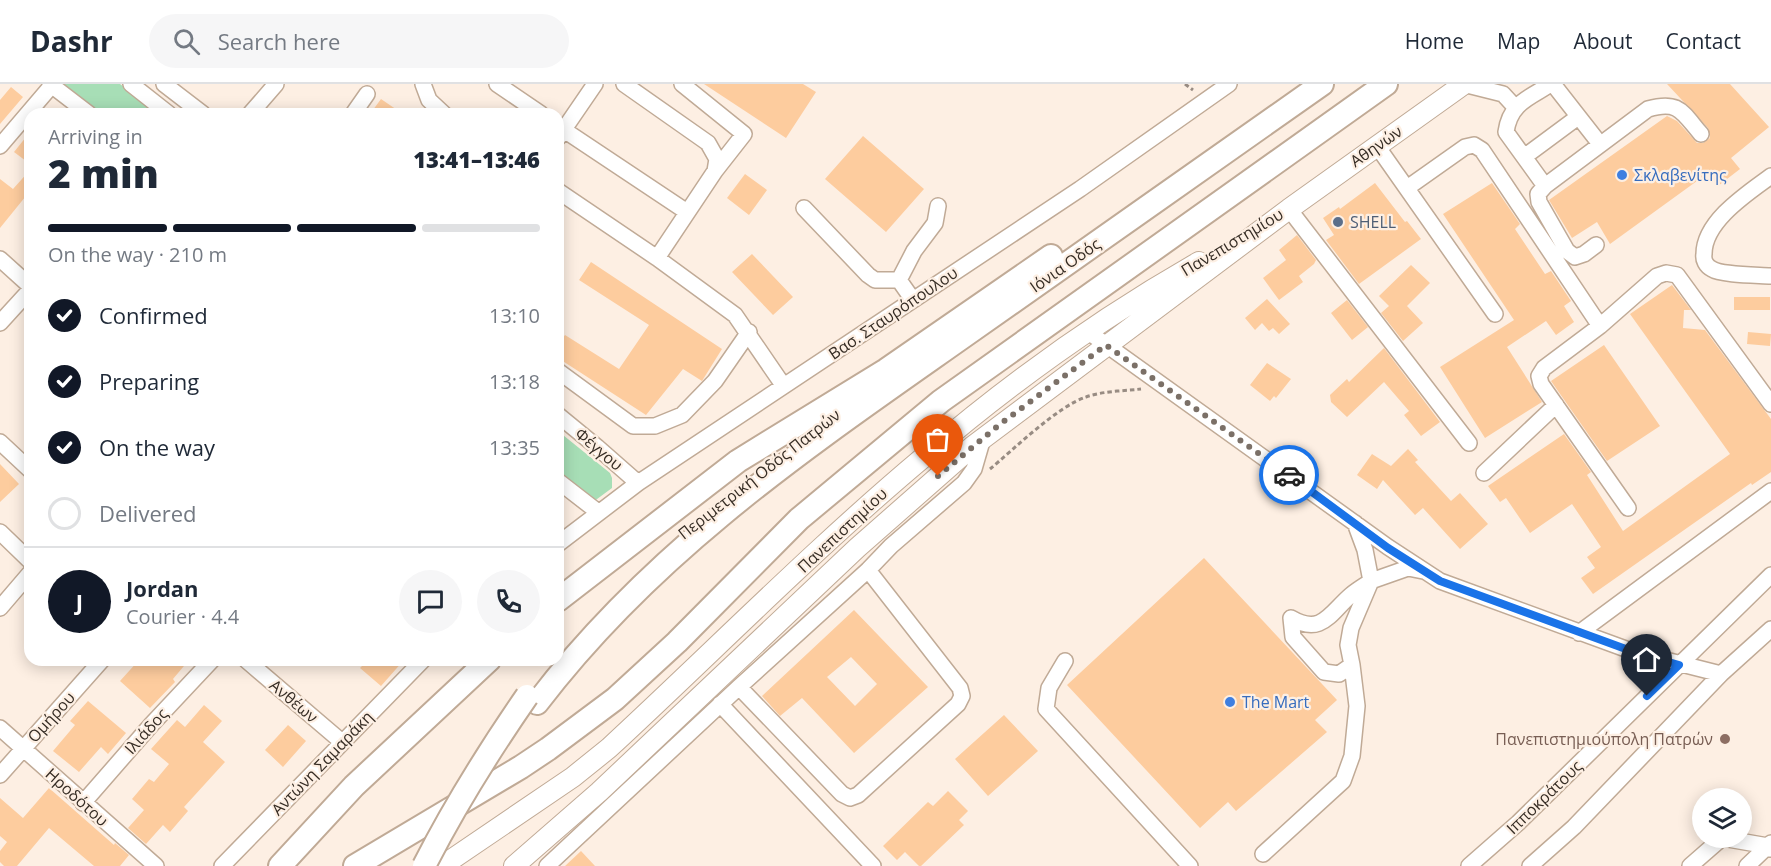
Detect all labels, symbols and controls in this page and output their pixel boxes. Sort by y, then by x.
search box [149,14,569,68]
text: Dashr [30,22,113,60]
icon: search [170,25,203,58]
text: Search here [218,26,340,56]
text: Home [1405,27,1464,55]
text: Map [1497,27,1540,55]
text: About [1573,27,1633,55]
text: Contact [1666,27,1741,55]
street label: Αθηνών [1345,120,1407,172]
text: Arriving in [48,123,143,150]
text: 13:41–13:46 [413,144,540,174]
text: 2 min [48,146,159,199]
place label: Σκλαβενίτης [1634,164,1727,186]
marker: Σκλαβενίτης [1615,168,1629,182]
street label: Πανεπιστημίου [1177,203,1287,281]
place label: SHELL [1350,211,1396,233]
marker: SHELL [1331,215,1345,229]
street label: Ιόνια Οδός [1025,232,1105,297]
text: On the way · 210 m [48,241,227,268]
street label: Βασ. Σταυρόπουλου [824,262,962,364]
icon: check [48,299,81,332]
text: Confirmed [99,300,208,330]
text: 13:10 [489,302,540,329]
icon: check [48,365,81,398]
text: Preparing [99,366,199,396]
text: 13:18 [489,368,540,395]
street label: Περιμετρική Οδός Πατρών [673,404,845,544]
pin [912,414,963,476]
street label: Φέγγου [570,423,628,475]
icon: bag [921,423,954,456]
icon: check [48,431,81,464]
text: On the way [99,432,215,462]
text: 13:35 [489,434,540,461]
courier [1259,445,1319,505]
icon: car [1273,459,1306,492]
street label: Πανεπιστημίου [792,483,892,577]
text: Delivered [99,498,197,528]
button: chat [399,570,462,633]
button: phone [477,570,540,633]
text: Jordan [126,573,199,603]
text: J [76,586,83,616]
text: Courier · 4.4 [126,603,239,630]
pin [1621,634,1672,696]
icon: home [1630,643,1663,676]
street label: Ανθέων [265,674,323,728]
street label: Ομήρου [22,687,80,747]
place label: The Mart [1242,691,1310,713]
marker: The Mart [1223,695,1237,709]
street label: Ιλιάδος [119,703,173,759]
street label: Αντώνη Σαμαράκη [266,706,378,820]
place label: Πανεπιστημιούπολη Πατρών [1495,728,1713,750]
marker: Πανεπιστημιούπολη Πατρών [1718,732,1732,746]
street label: Ιπποκράτους [1501,755,1587,839]
street label: Ηροδότου [41,763,113,831]
map controls [1692,788,1752,848]
button: layers [1692,788,1752,848]

